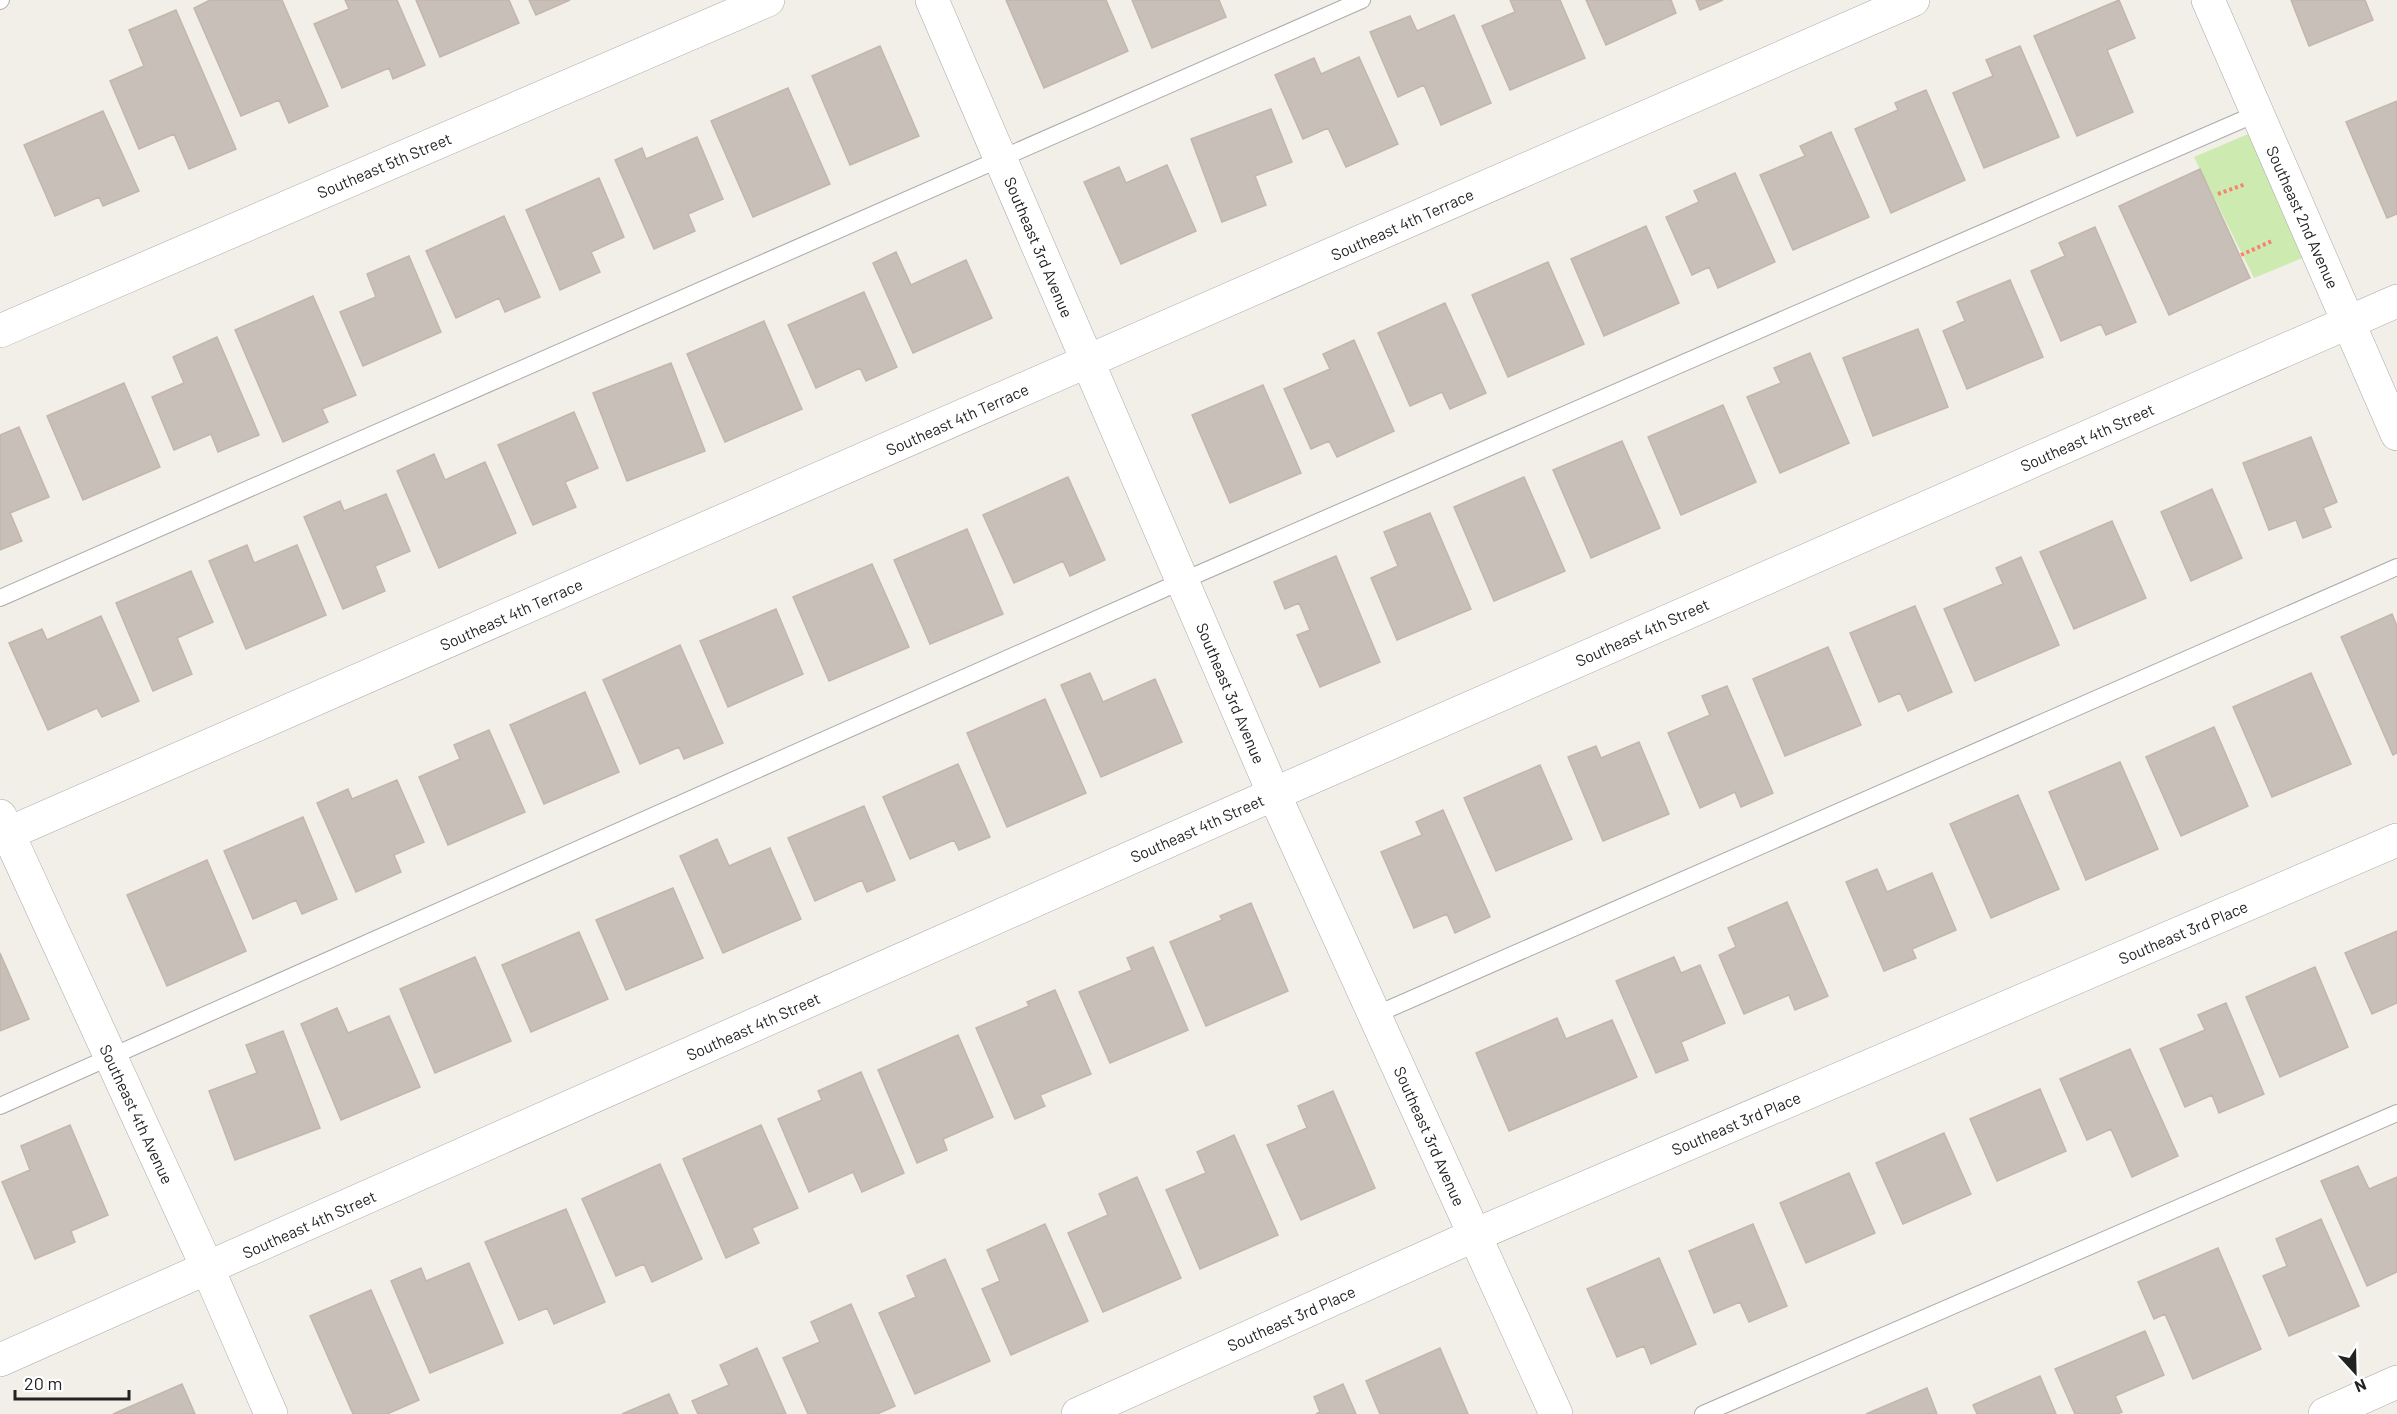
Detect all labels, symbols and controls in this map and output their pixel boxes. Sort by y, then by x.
street label: Southeast 5th Street [314,128,454,202]
street label: Southeast 2nd Avenue [2263,143,2343,291]
street label: Southeast 3rd Avenue [1001,174,1077,320]
street label: Southeast 4th Terrace [1328,184,1476,264]
street label: Southeast 4th Terrace [883,379,1031,459]
street label: Southeast 4th Street [2017,399,2157,475]
street label: Southeast 4th Terrace [437,574,585,654]
street label: Southeast 4th Street [1572,594,1712,670]
street label: Southeast 3rd Avenue [1193,620,1269,766]
street label: Southeast 4th Street [1127,790,1267,866]
street label: Southeast 3rd Place [2116,896,2250,968]
street label: Southeast 4th Street [683,988,823,1064]
street label: Southeast 4th Avenue [96,1041,178,1187]
street label: Southeast 3rd Avenue [1391,1063,1469,1209]
street label: Southeast 3rd Place [1669,1087,1803,1159]
street label: Southeast 4th Street [239,1186,379,1262]
street label: Southeast 3rd Place [1224,1281,1358,1355]
north arrow [2325,1342,2385,1402]
scale bar [15,1363,129,1401]
text: 20 m [24,1372,62,1394]
text: N [2352,1376,2369,1397]

